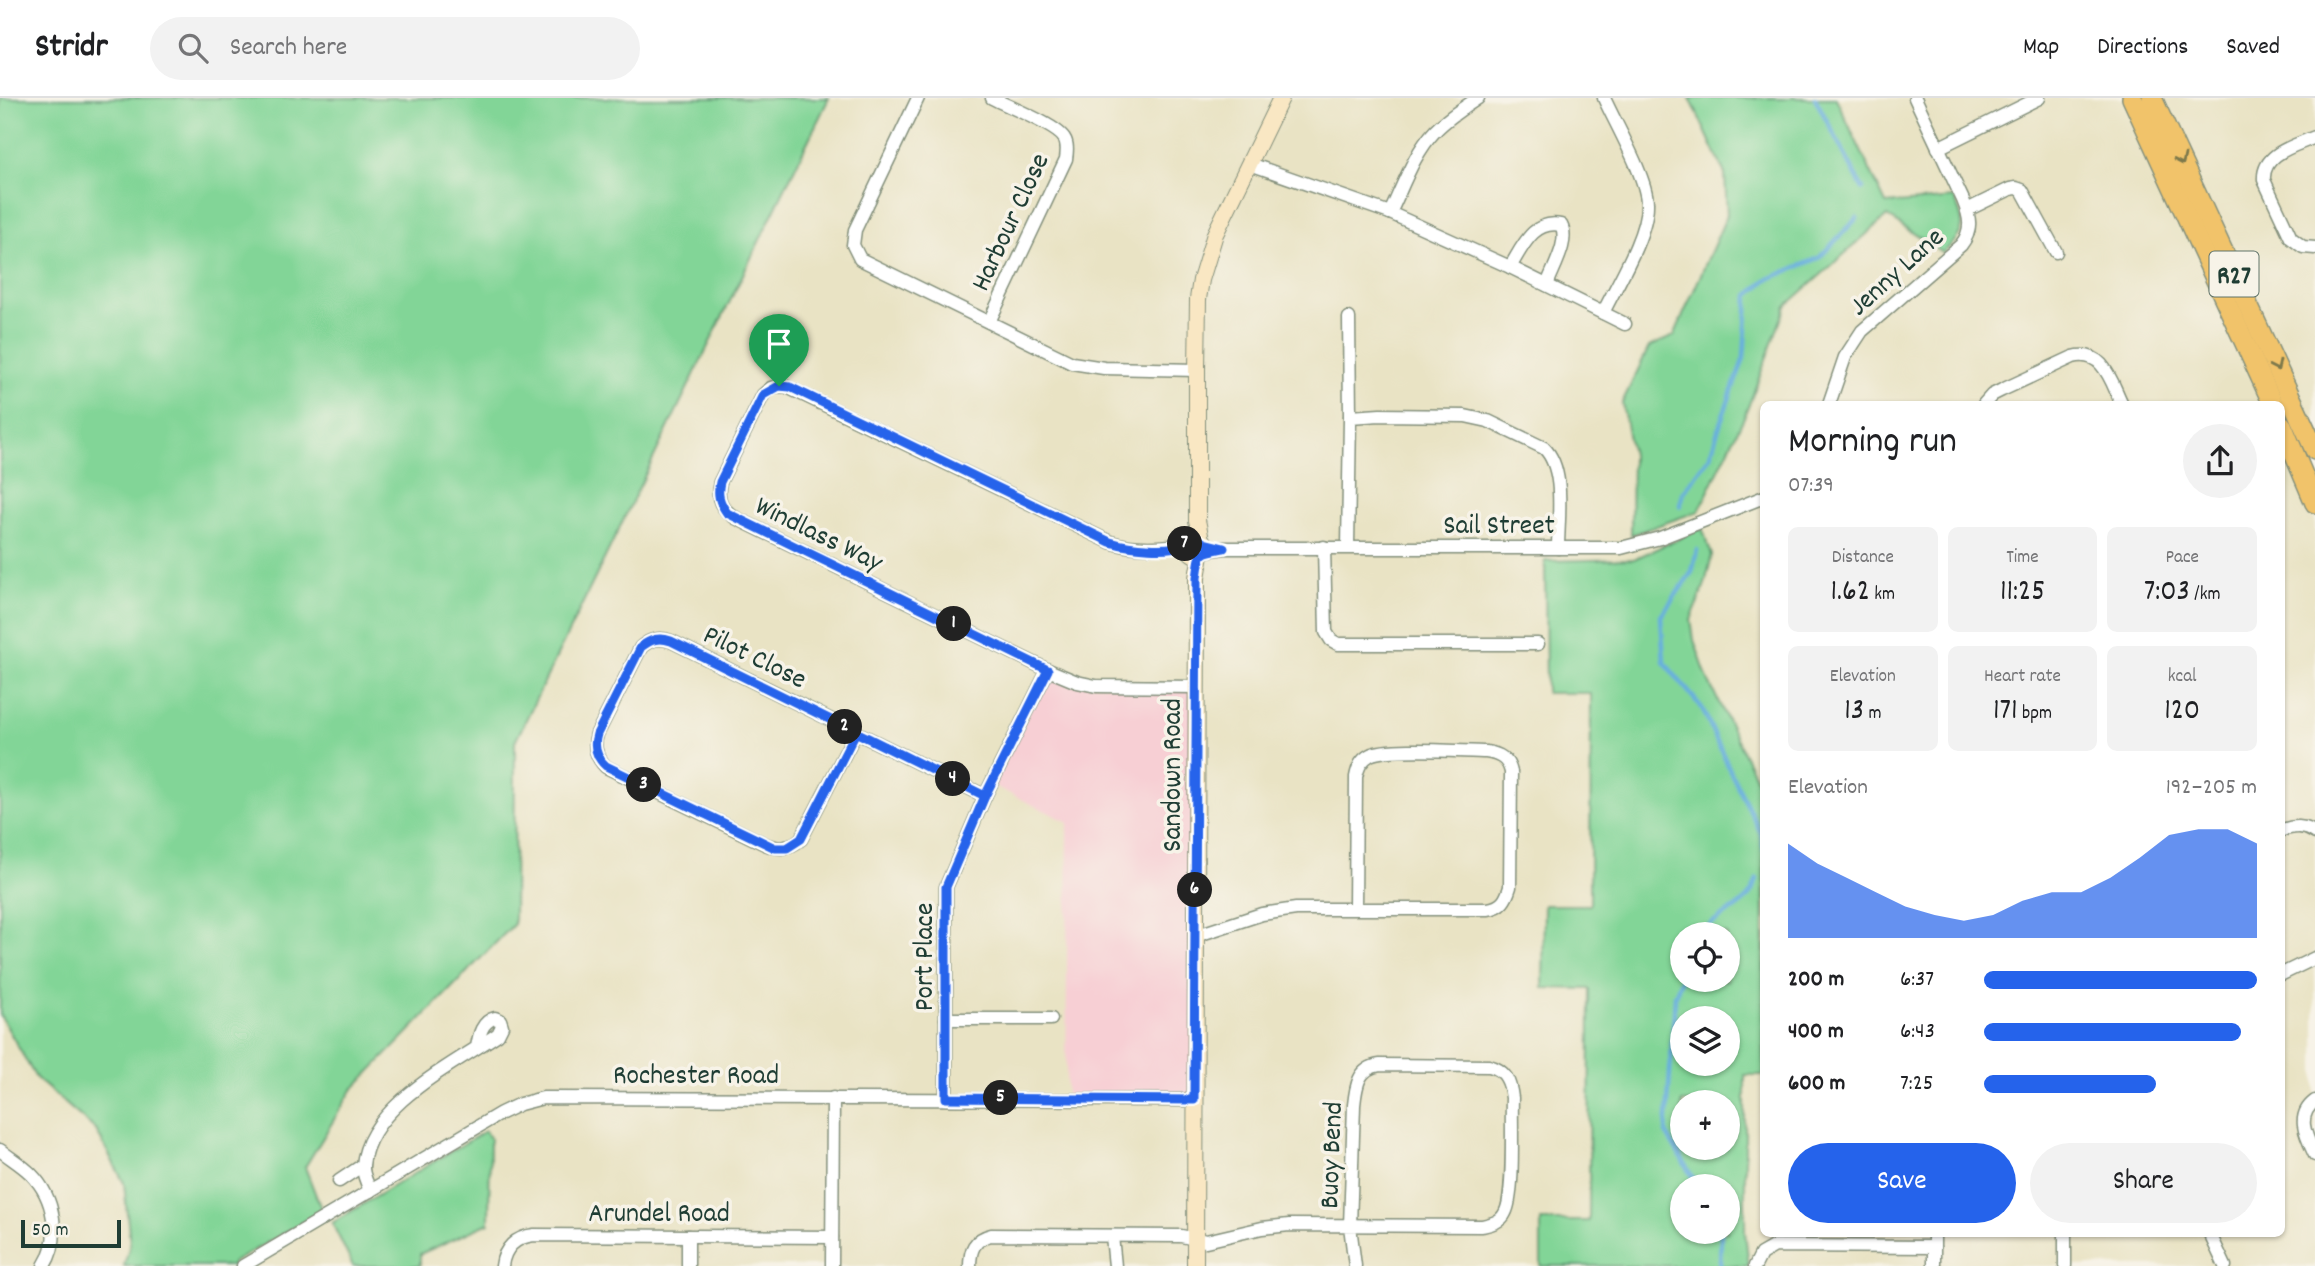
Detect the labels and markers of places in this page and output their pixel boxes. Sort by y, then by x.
pin [749,314,809,386]
pin: 7 [1168,526,1202,562]
pin: 1 [936,606,972,642]
pin: 2 [828,710,862,744]
pin: 4 [936,762,970,796]
pin: 3 [626,768,662,802]
pin: 6 [1178,872,1212,908]
pin: 5 [984,1080,1018,1116]

